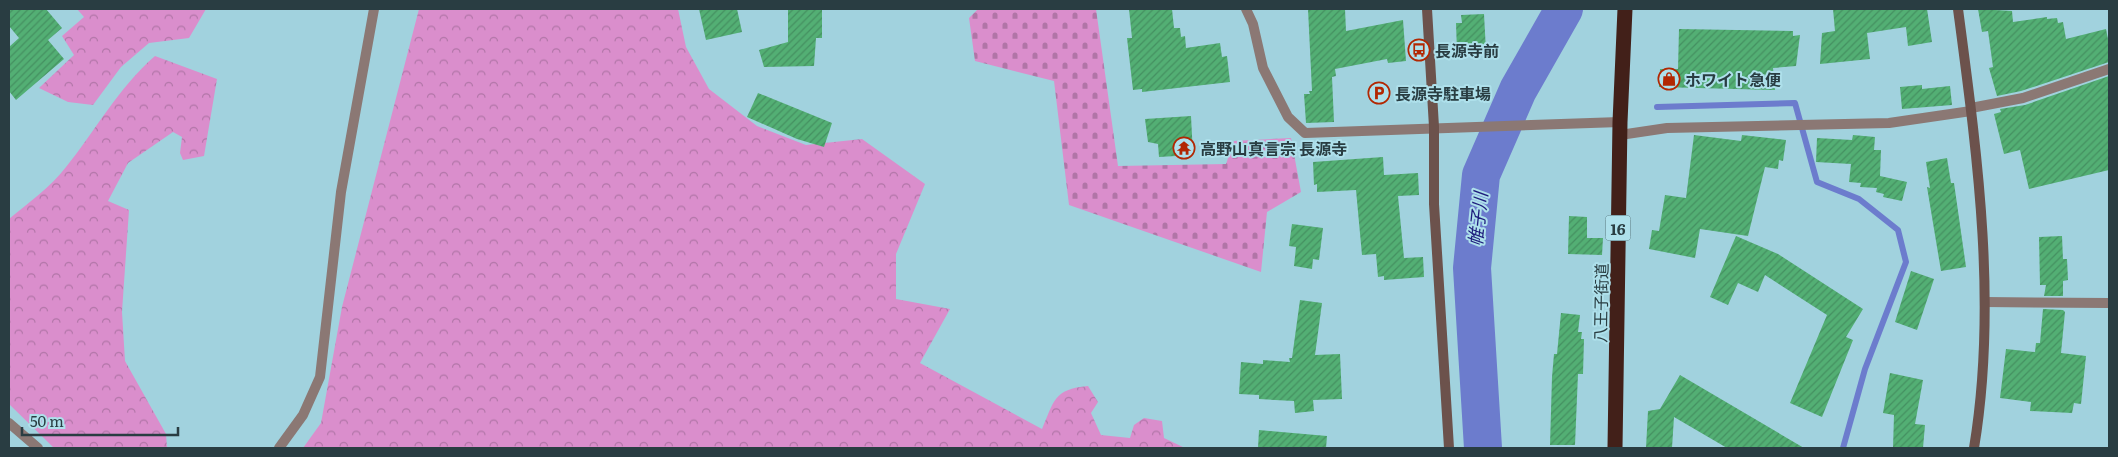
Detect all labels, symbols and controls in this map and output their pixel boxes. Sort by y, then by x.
bus stop icon: 長源寺前 [1407,38,1431,62]
place label: 長源寺前 [1435,38,1499,62]
shop icon: ホワイト急便 [1657,67,1681,91]
place label: ホワイト急便 [1685,67,1781,91]
parking icon: 長源寺駐車場 [1367,81,1391,105]
place label: 長源寺駐車場 [1395,81,1491,105]
temple icon: 高野山真言宗 長源寺 [1172,136,1196,160]
place label: 高野山真言宗 長源寺 [1200,136,1347,160]
water label: 帷子川 [1461,189,1493,247]
road number: 16 [1606,216,1630,240]
street label: 八王子街道 [1587,263,1613,343]
scale bar [22,404,179,436]
text: 50 m [30,409,64,432]

